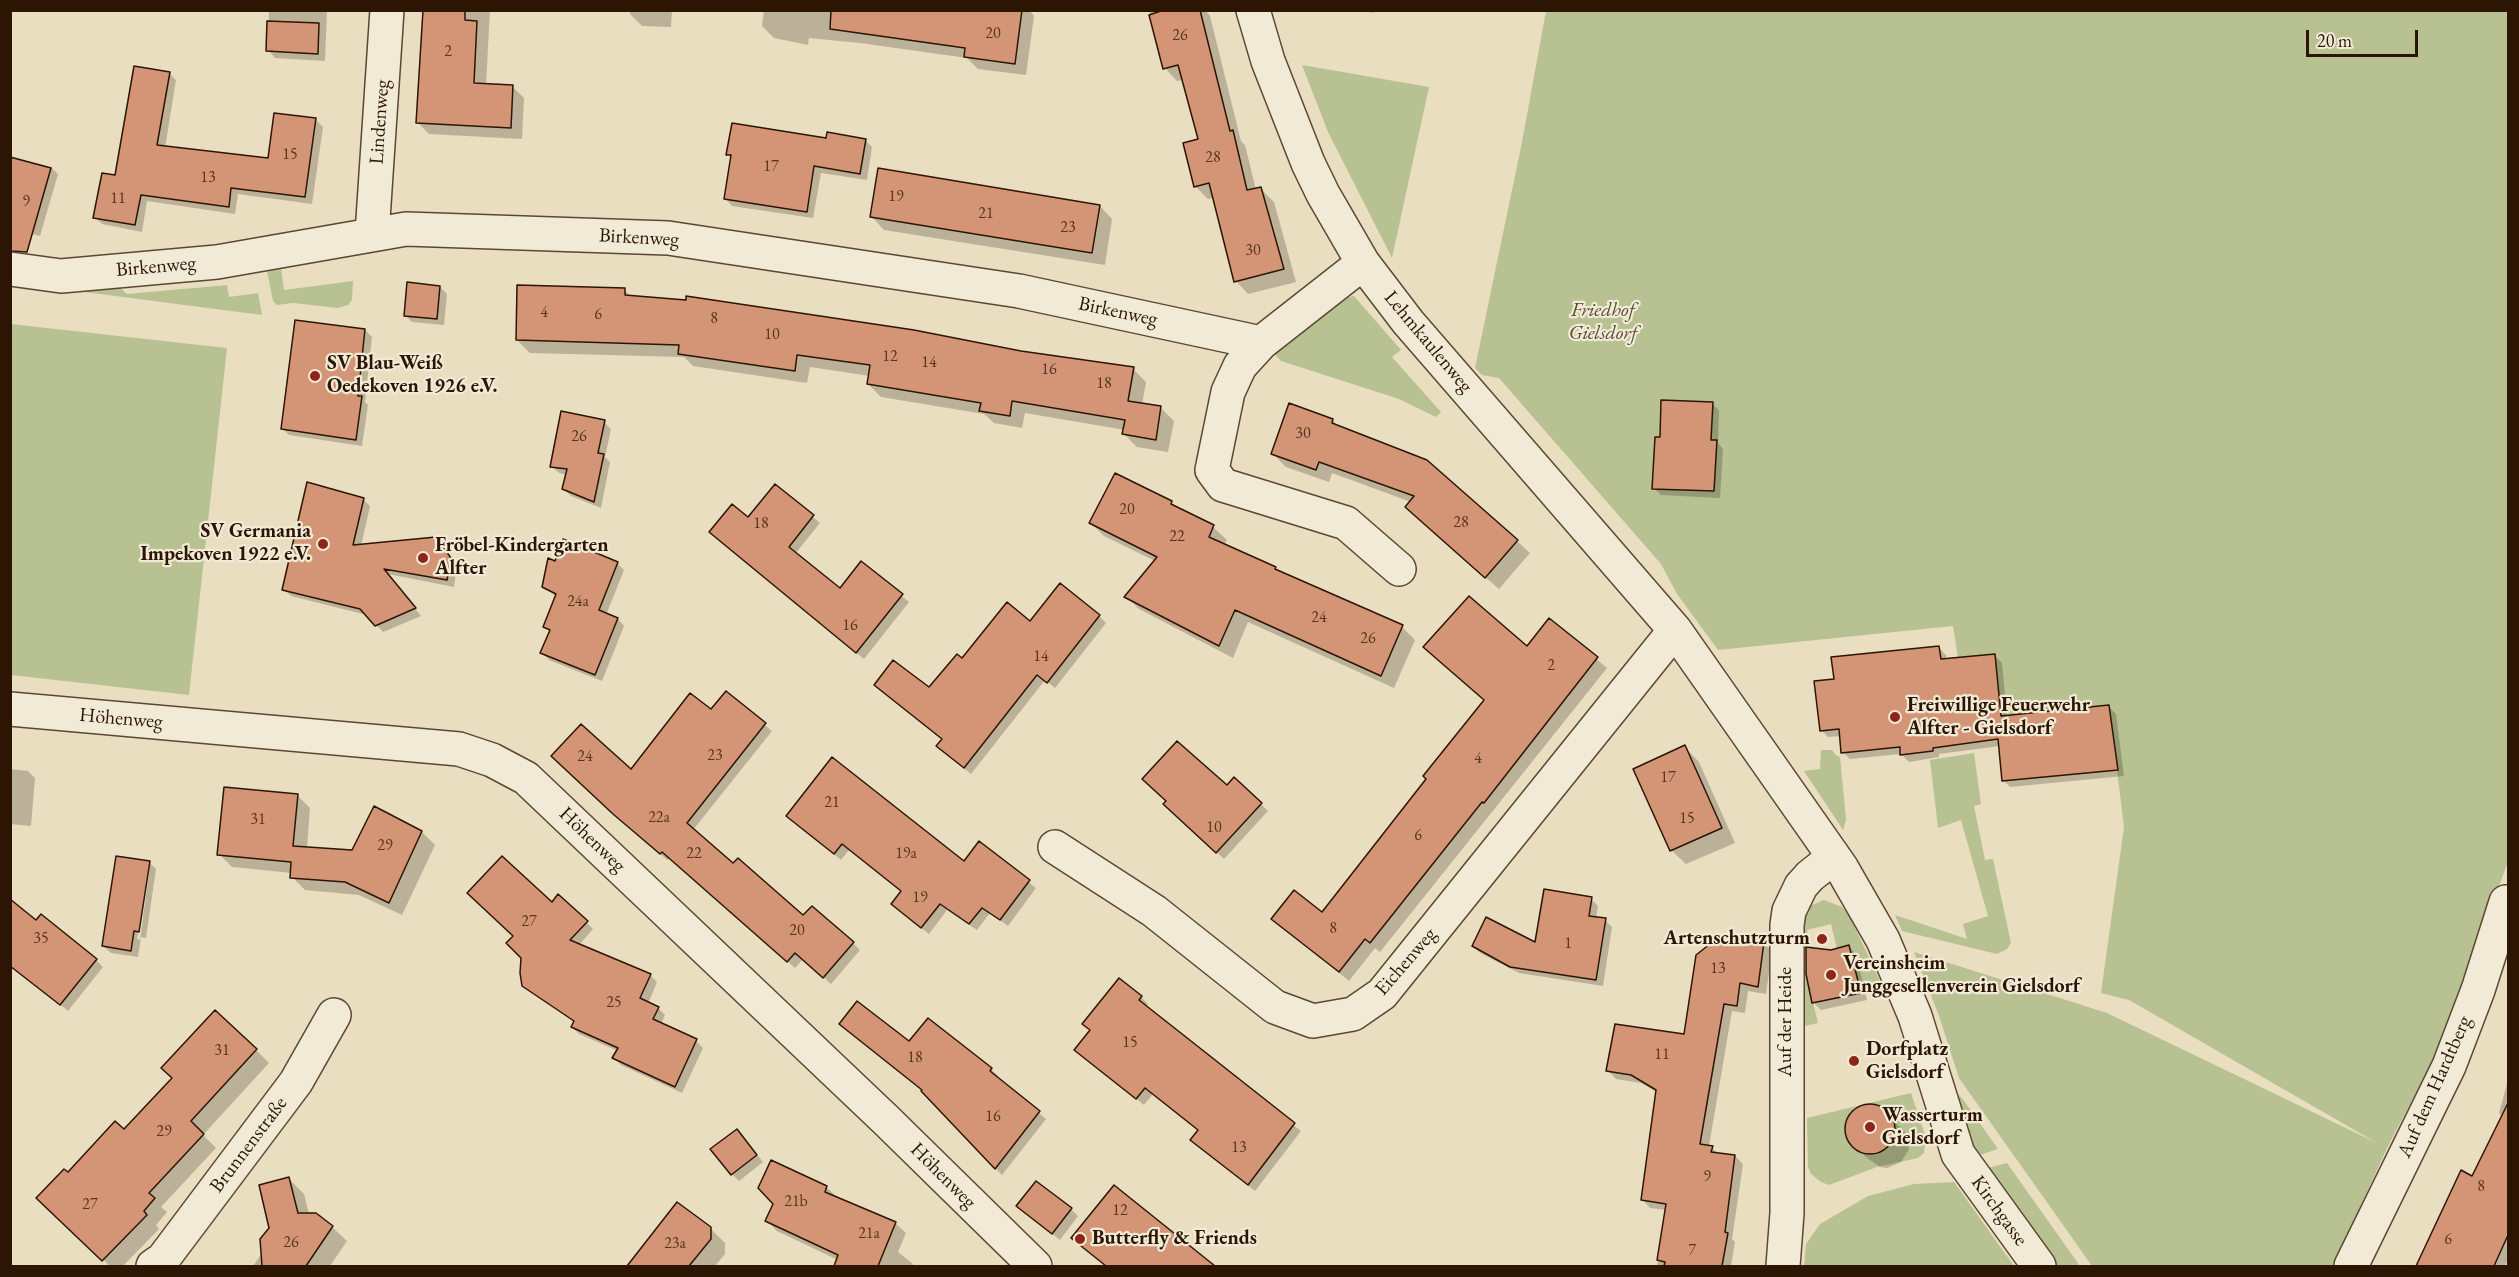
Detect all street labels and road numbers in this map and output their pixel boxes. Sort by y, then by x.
street label: Lindenweg [365,79,395,165]
street label: Birkenweg [598,224,680,252]
street label: Birkenweg [115,252,197,282]
street label: Lehmkaulenweg [1378,286,1478,398]
street label: Birkenweg [1076,292,1160,332]
street label: Höhenweg [78,703,164,735]
street label: Höhenweg [554,802,630,878]
street label: Eichenweg [1370,923,1442,1001]
street label: Auf der Heide [1774,967,1798,1077]
street label: Auf dem Hardtberg [2393,1012,2477,1162]
street label: Brunnenstraße [205,1092,293,1198]
street label: Höhenweg [905,1138,981,1214]
street label: Kirchgasse [1965,1171,2033,1251]

